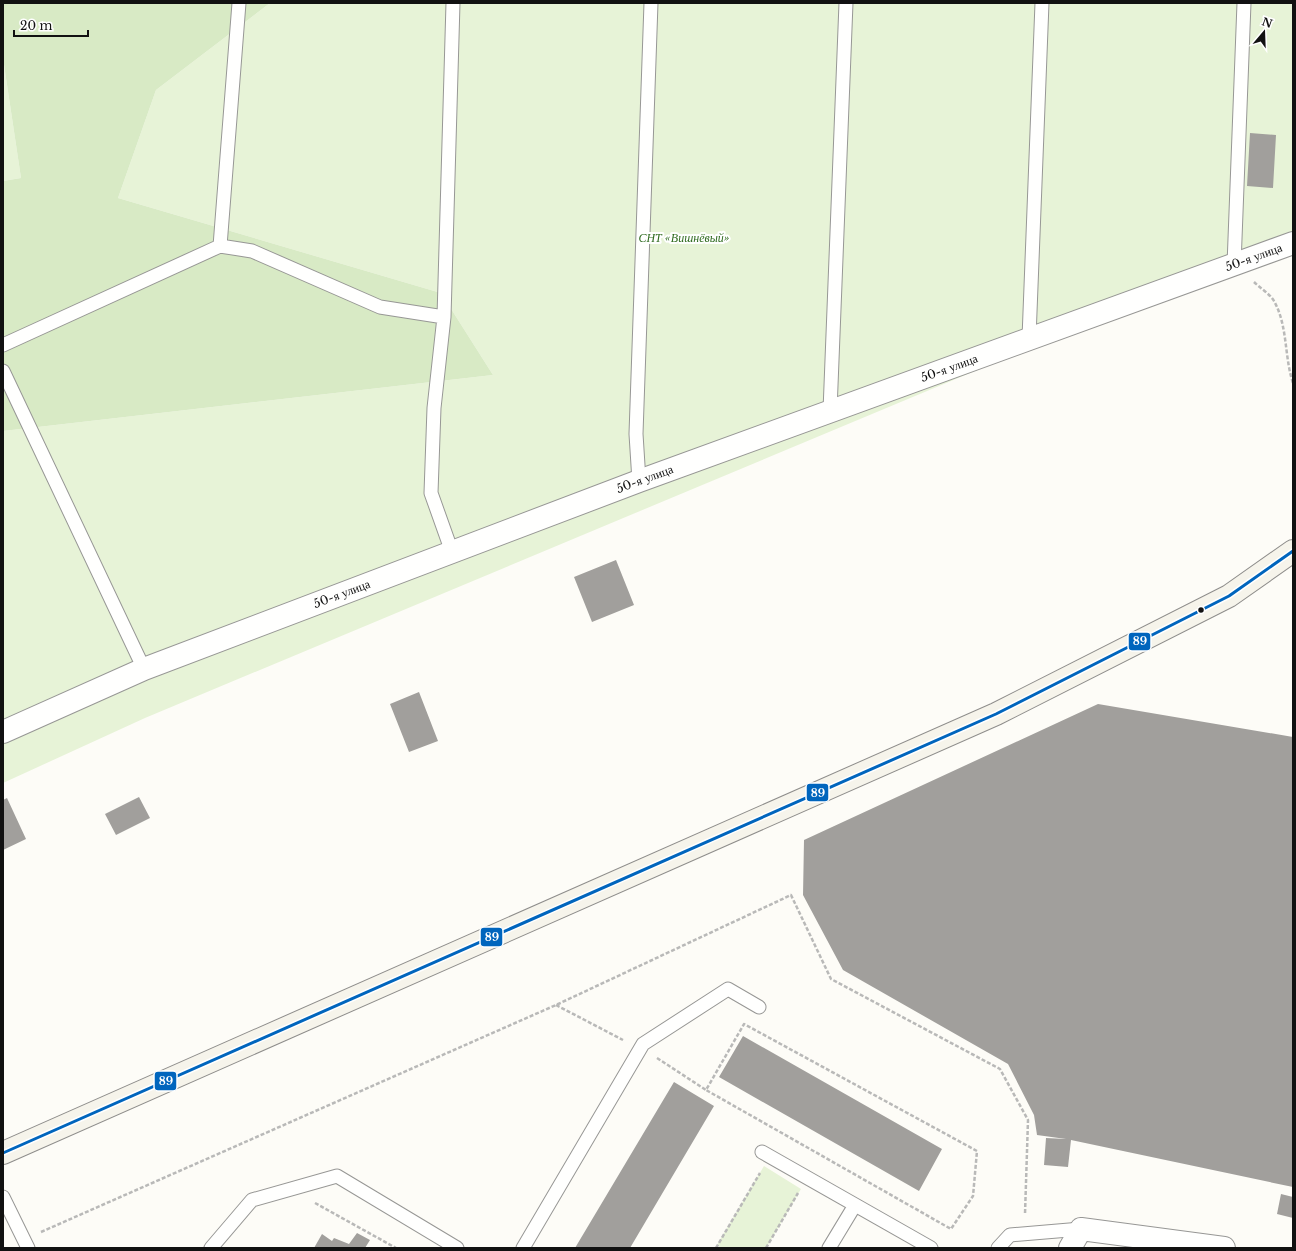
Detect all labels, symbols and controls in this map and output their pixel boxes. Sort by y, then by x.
scale bar [14,12,88,38]
north arrow [1244,12,1284,52]
text: N [1260,14,1275,31]
text: 20 m [20,18,52,33]
park label: СНТ «Вишнёвый» [638,230,730,245]
street label: 50-я улица [1223,239,1285,274]
street label: 50-я улица [918,350,980,385]
street label: 50-я улица [614,461,676,496]
street label: 50-я улица [311,576,373,611]
unlabelled marker [1196,605,1206,615]
line badge: 89 [1128,632,1151,651]
text: 89 [1133,634,1147,648]
line badge: 89 [806,783,829,802]
text: 89 [811,786,825,800]
line badge: 89 [480,927,503,947]
text: 89 [485,930,499,944]
line badge: 89 [154,1071,177,1091]
text: 89 [159,1074,173,1088]

